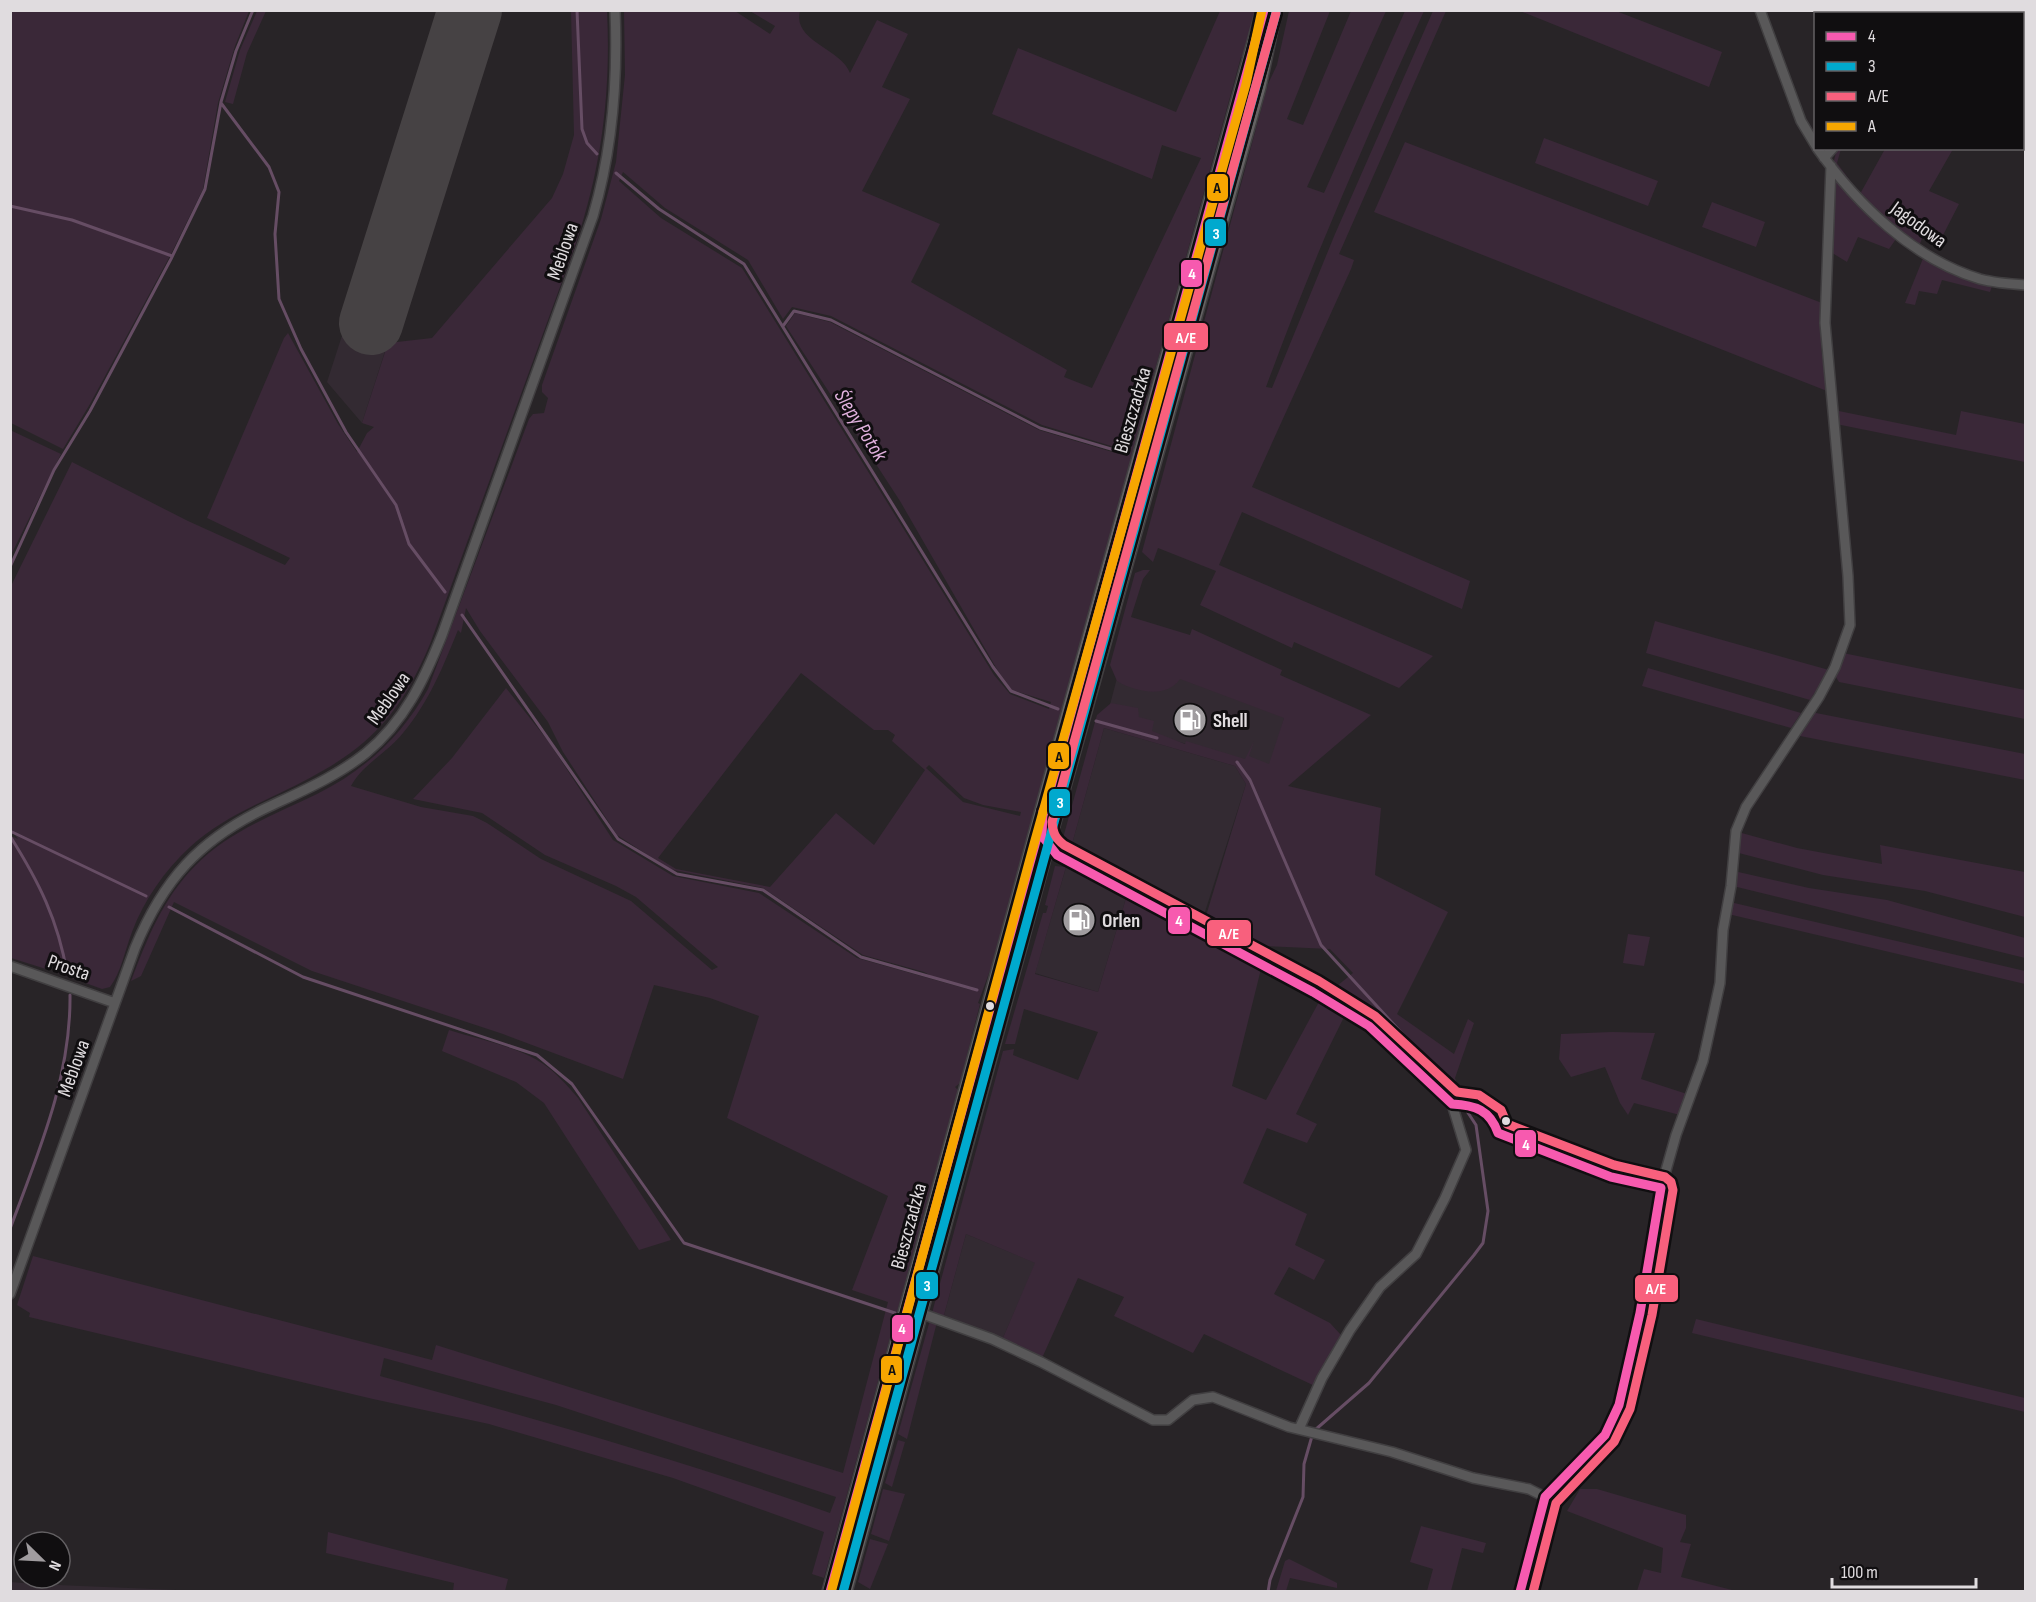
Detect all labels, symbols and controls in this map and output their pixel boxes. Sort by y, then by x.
legend [1814,12,2024,150]
text: 4 [1868,26,1876,47]
text: 3 [1868,56,1876,77]
text: A/E [1867,86,1889,107]
text: A [1867,116,1876,137]
line badge: A [1206,173,1229,202]
text: A [1212,179,1221,198]
street label: Jagodowa [1885,196,1951,253]
line badge: 3 [1204,218,1227,247]
street label: Meblowa [542,220,584,283]
text: 3 [1212,225,1220,244]
line badge: 4 [1180,259,1203,288]
text: 4 [1188,265,1196,284]
line badge: A/E [1163,322,1209,351]
text: A/E [1175,329,1196,348]
street label: Bieszczadzka [1109,365,1157,456]
water label: Ślepy Potok [829,385,893,467]
street label: Meblowa [362,668,416,730]
fuel station icon: Shell [1172,702,1208,738]
place label: Shell [1213,709,1248,733]
line badge: A [1047,742,1070,770]
text: A [1054,748,1063,767]
line badge: 3 [1048,788,1071,817]
text: 3 [1056,794,1064,813]
fuel station icon: Orlen [1061,902,1097,938]
line badge: 4 [1167,906,1191,935]
place label: Orlen [1102,909,1140,933]
text: 4 [1175,912,1183,931]
line badge: A/E [1206,919,1252,947]
text: A/E [1218,925,1239,944]
street label: Prosta [44,950,93,986]
unlabelled marker [984,1000,996,1012]
street label: Meblowa [53,1037,95,1100]
unlabelled marker [1500,1115,1512,1127]
line badge: 4 [1514,1129,1537,1158]
text: 4 [1522,1136,1530,1155]
street label: Bieszczadzka [886,1181,932,1272]
line badge: 3 [915,1271,939,1300]
line badge: A/E [1634,1274,1679,1303]
text: 3 [923,1277,931,1296]
text: A/E [1645,1280,1666,1299]
line badge: 4 [891,1314,914,1343]
text: 4 [898,1320,906,1339]
line badge: A [880,1355,903,1384]
text: A [887,1361,896,1380]
north arrow [12,1530,72,1590]
scale bar [1832,1551,1976,1589]
text: N [44,1558,65,1573]
text: 100 m [1841,1562,1878,1583]

